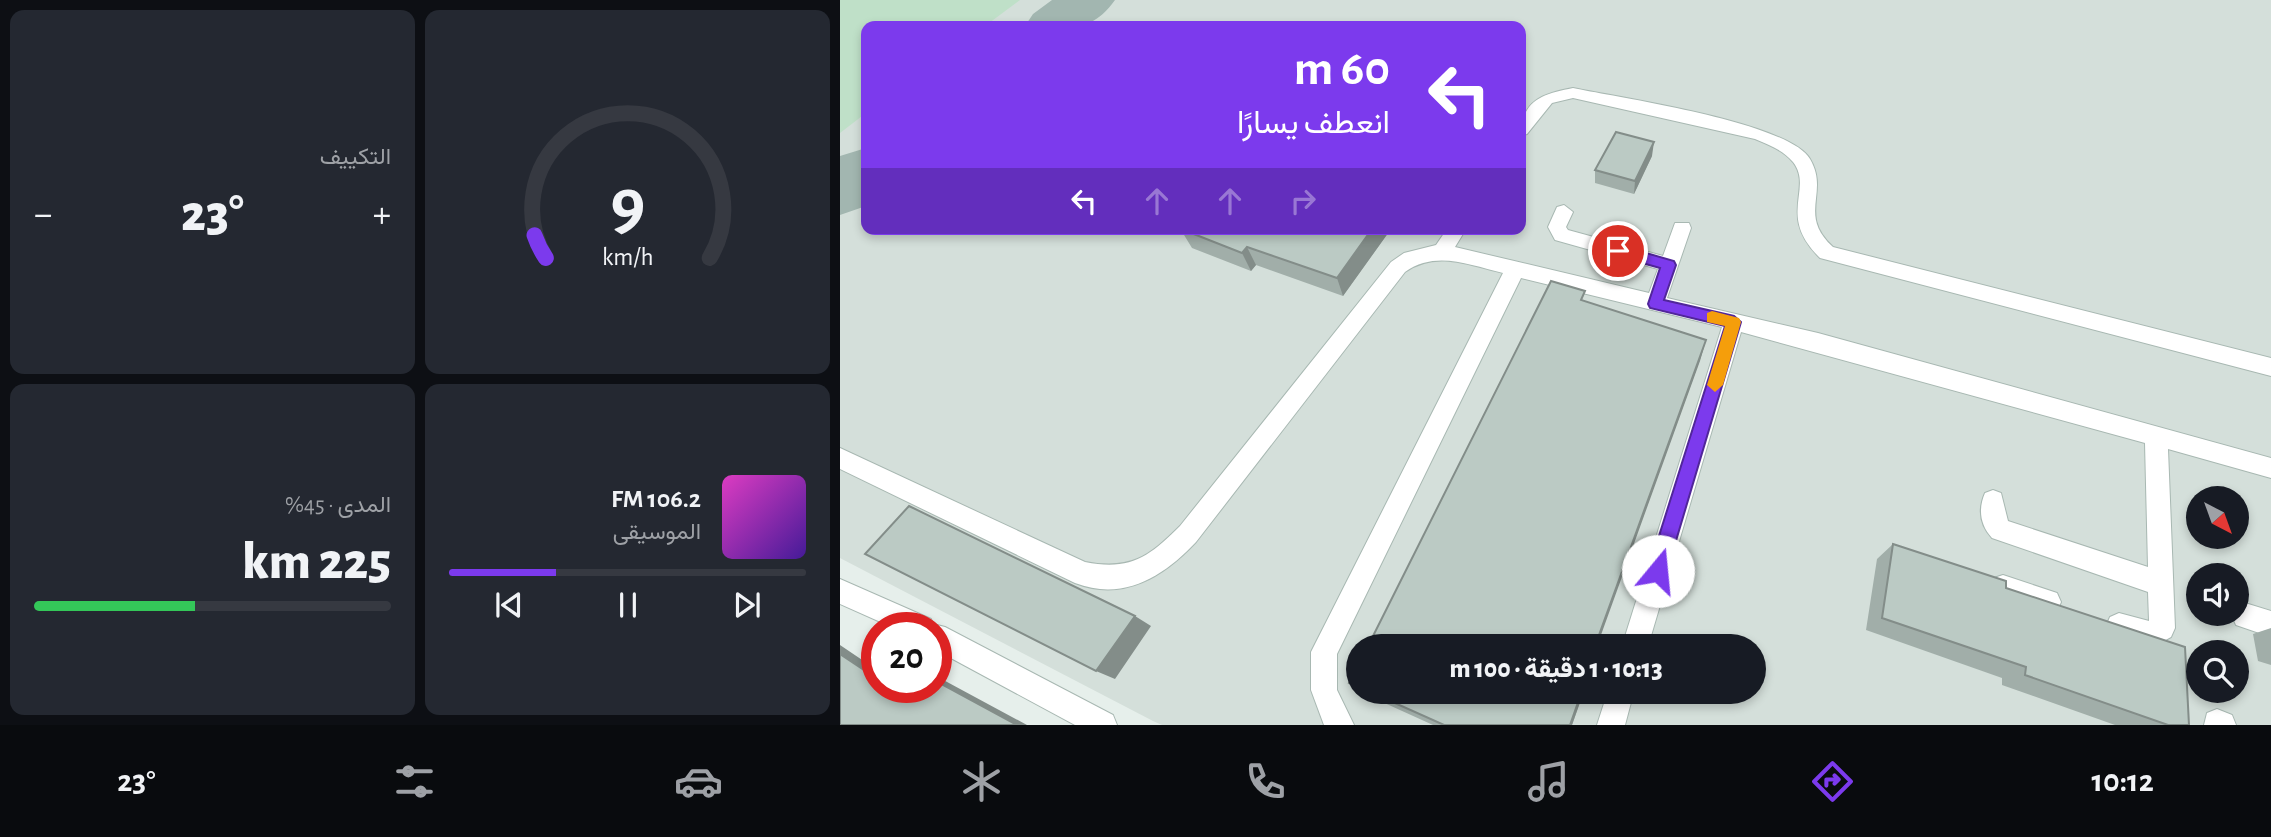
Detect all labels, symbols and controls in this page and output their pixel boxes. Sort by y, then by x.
text: 60 m [1294,45,1390,94]
icon: left [1414,49,1505,140]
text: انعطف يسارًا [1237,107,1390,139]
text: التكييف [320,146,391,169]
text: 9 [610,170,645,243]
icon: left [1065,182,1103,220]
icon: ahead [1138,182,1176,220]
icon: ahead [1211,182,1249,220]
icon: right [1284,182,1322,220]
text: 23° [181,188,244,240]
text: − [34,196,52,234]
text: + [373,196,391,234]
pin [1588,221,1648,281]
icon: arrive [1599,232,1637,270]
text: km/h [602,245,653,270]
text: 106.2 FM [611,486,701,512]
north arrow [2186,486,2249,550]
map controls [2186,486,2249,703]
text: المدى · 45% [285,494,391,517]
text: الموسيقى [613,521,701,544]
position arrow [1621,534,1695,608]
text: 225 km [242,536,391,588]
button: sound [2186,563,2249,626]
icon: previous [490,586,528,624]
icon: pause [609,586,647,624]
icon: next [728,586,766,624]
speed limit sign: 20 [861,612,952,703]
button: search [2186,640,2249,703]
text: 10:13 · 1 دقيقة · 100 m [1449,656,1663,682]
icon: filters [390,757,439,806]
icon: car [674,757,723,806]
icon: climate [957,757,1006,806]
icon: phone [1241,757,1290,806]
icon: music [1524,757,1573,806]
icon: directions [1808,757,1857,806]
text: 23° [117,765,156,797]
text: 10:12 [2092,765,2154,797]

